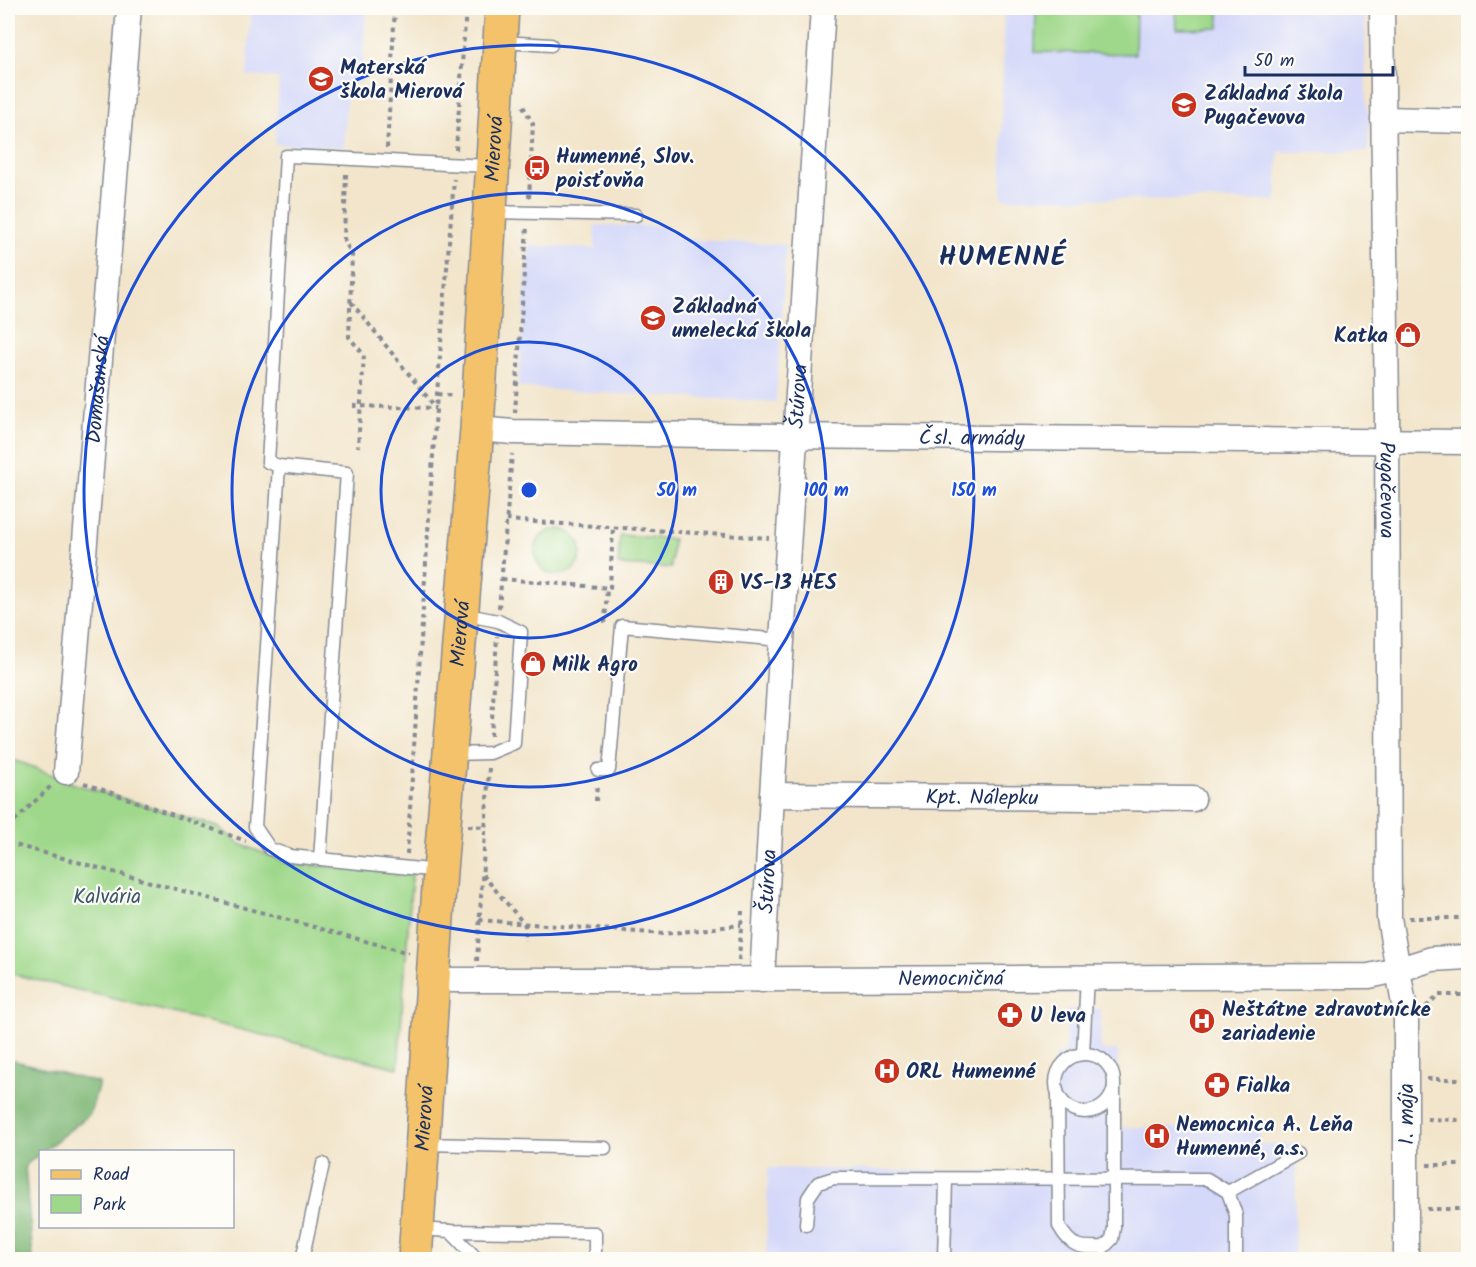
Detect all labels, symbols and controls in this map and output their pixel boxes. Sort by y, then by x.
scale bar [1245,39,1394,77]
text: 50 m [1254,47,1294,76]
place label: Materská škola Mierová [340,52,465,109]
school or university icon: Materská škola Mierová [306,64,336,94]
place label: Základná škola Pugačevova [1204,78,1343,135]
school or university icon: Základná škola Pugačevova [1169,90,1199,120]
street label: Mierová [477,113,514,183]
place label: Humenné, Slov. poisťovňa [555,141,694,198]
bus stop icon: Humenné, Slov. poisťovňa [522,153,552,183]
district label: HUMENNÉ [939,236,1067,279]
place label: Základná umelecká škola [672,291,811,348]
school or university icon: Základná umelecká škola [638,303,668,333]
place label: Katka [1334,320,1388,353]
shop icon: Katka [1393,320,1423,350]
street label: Domašanská [78,332,120,445]
street label: Štúrova [781,363,818,429]
street label: Čsl. armády [919,422,1025,456]
street label: Pugačevova [1369,441,1403,539]
text: 50 m [656,477,697,506]
text: 100 m [803,477,849,506]
text: 150 m [951,477,997,506]
centre of rings [519,480,539,500]
building icon: VS-13 HES [706,567,736,597]
place label: VS-13 HES [740,567,837,600]
street label: Mierová [442,597,481,668]
shop icon: Milk Agro [518,649,548,679]
place label: Milk Agro [552,649,638,682]
street label: Kpt. Nálepku [925,781,1039,816]
street label: Štúrova [751,848,787,914]
park label: Kalvária [73,881,141,914]
street label: Nemocničná [898,963,1006,997]
place label: Neštátne zdravotnícke zariadenie [1222,994,1431,1051]
pharmacy icon: U leva [995,1000,1025,1030]
place label: U leva [1030,1000,1086,1033]
hospital icon: Neštátne zdravotnícke zariadenie [1187,1006,1217,1036]
hospital icon: ORL Humenné [872,1056,902,1086]
place label: ORL Humenné [906,1056,1037,1089]
pharmacy icon: Fialka [1202,1070,1232,1100]
place label: Fialka [1236,1070,1290,1103]
street label: Mierová [407,1082,444,1153]
street label: 1. mája [1391,1083,1424,1145]
place label: Nemocnica A. Leňa Humenné, a.s. [1176,1109,1353,1166]
hospital icon: Nemocnica A. Leňa Humenné, a.s. [1142,1121,1172,1151]
legend [39,1150,234,1228]
text: Road [93,1161,130,1190]
text: Park [93,1191,126,1220]

